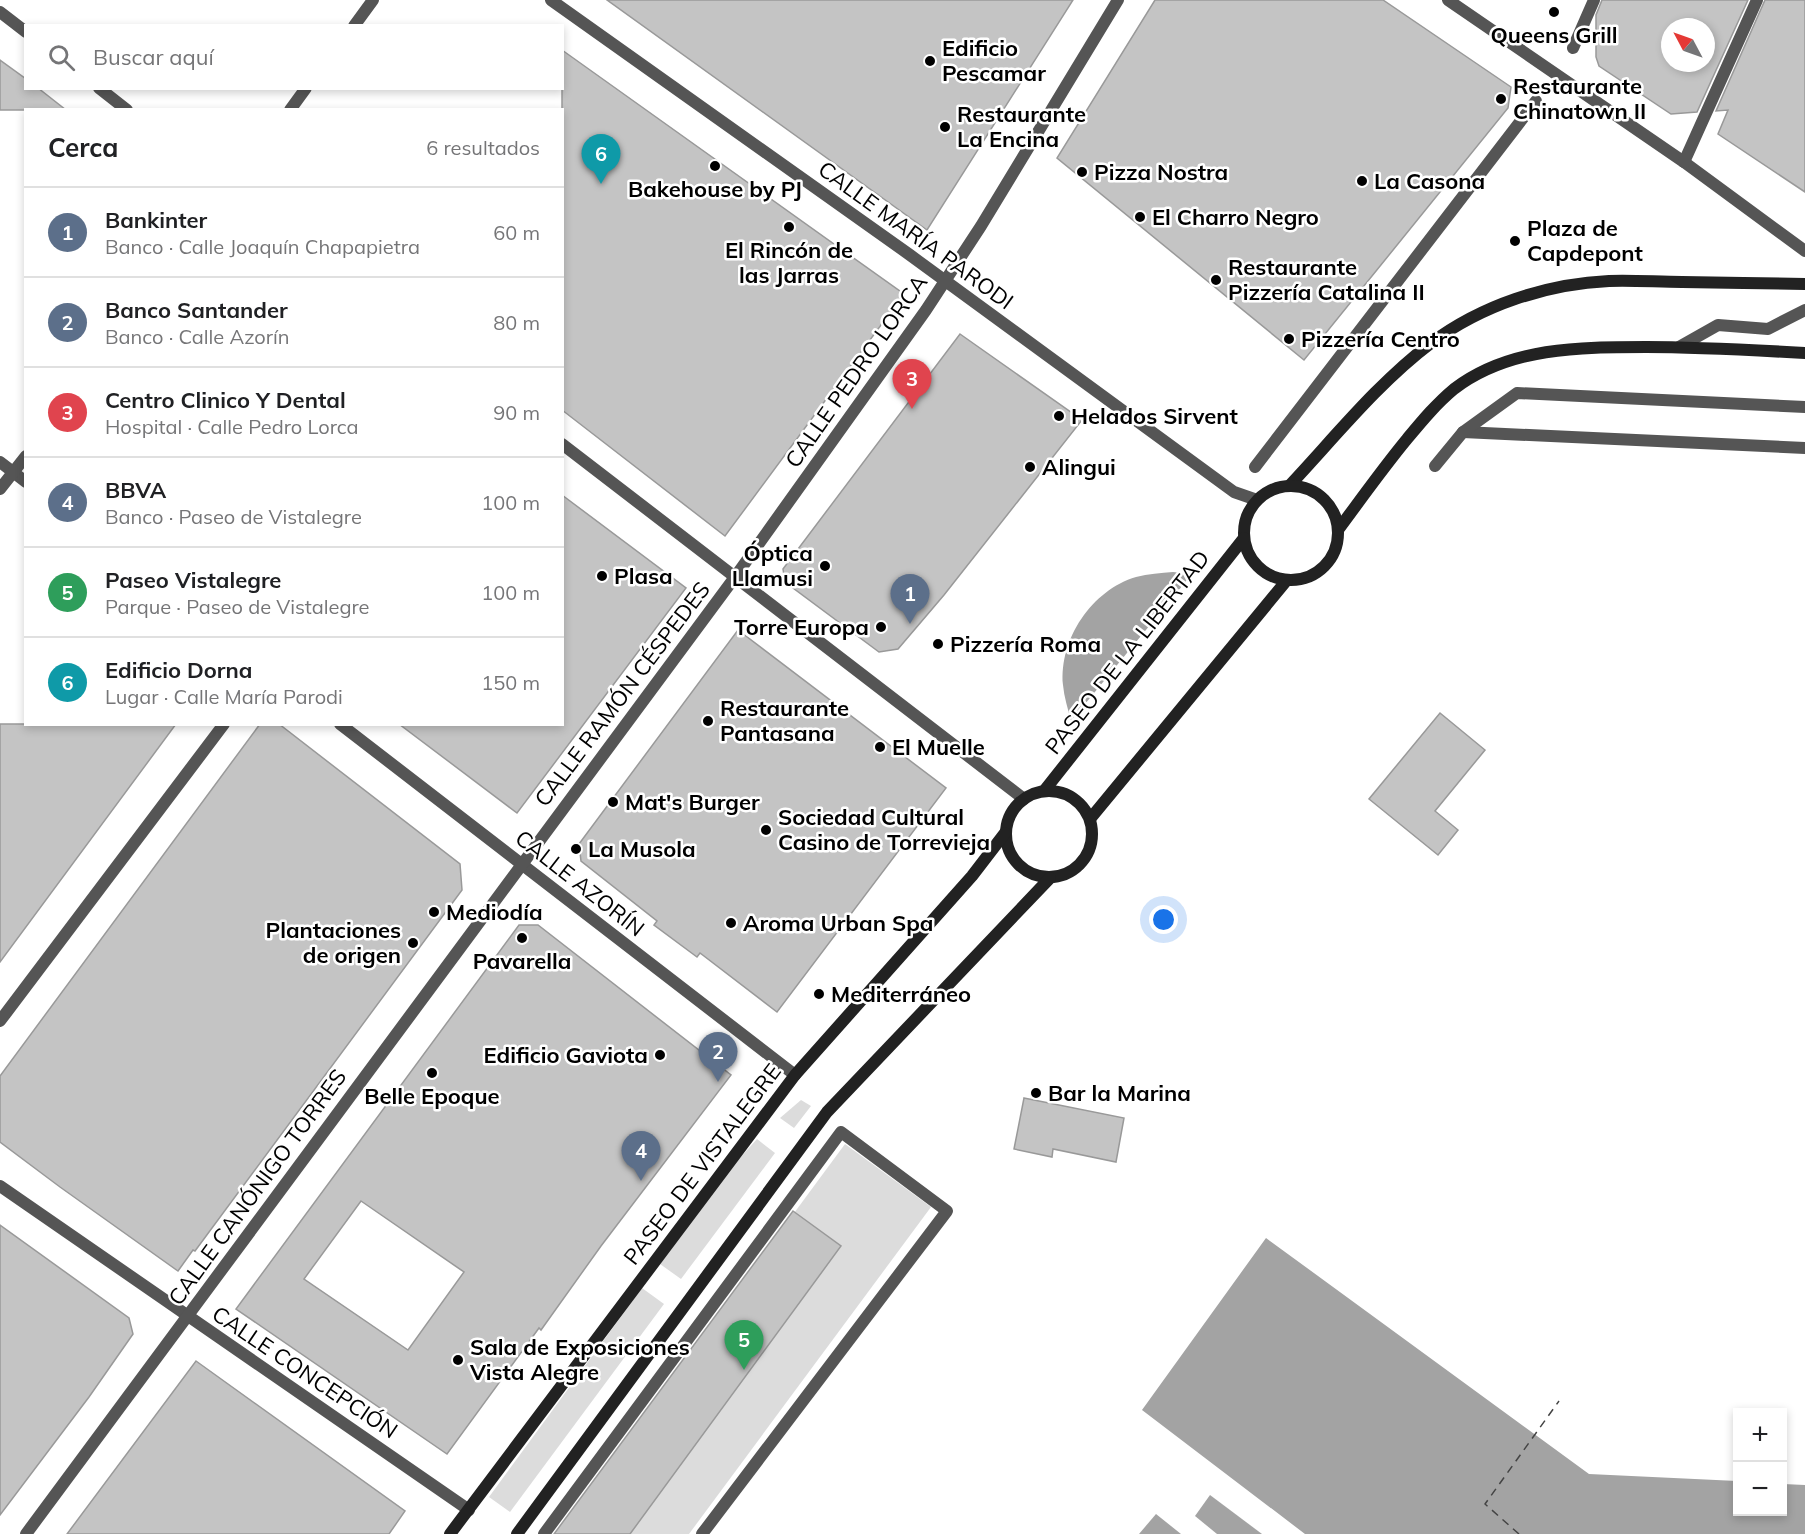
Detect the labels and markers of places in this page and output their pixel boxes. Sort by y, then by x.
marker: Queens Grill [1547,5,1561,19]
place label: Queens Grill [1490,21,1618,49]
place label: Edificio Pescamar [942,34,1046,87]
marker: Edificio Pescamar [923,54,937,68]
place label: Restaurante Chinatown II [1513,72,1646,125]
marker: Restaurante Chinatown II [1494,92,1508,106]
place label: Restaurante La Encina [957,100,1086,153]
marker: Restaurante La Encina [938,120,952,134]
pin: 6 [582,134,620,184]
place label: Pizza Nostra [1094,158,1228,186]
marker: Bakehouse by PJ [708,159,722,173]
marker: Pizza Nostra [1075,165,1089,179]
place label: La Casona [1374,167,1485,195]
marker: La Casona [1355,174,1369,188]
place label: Bakehouse by PJ [628,175,802,203]
place label: El Charro Negro [1152,203,1319,231]
marker: El Charro Negro [1133,210,1147,224]
place label: Plaza de Capdepont [1527,214,1643,267]
marker: El Rincón de las Jarras [782,220,796,234]
marker: Plaza de Capdepont [1508,234,1522,248]
place label: El Rincón de las Jarras [725,236,853,289]
place label: Restaurante Pizzería Catalina II [1228,253,1425,306]
marker: Restaurante Pizzería Catalina II [1209,273,1223,287]
place label: Pizzería Centro [1301,325,1460,353]
marker: Pizzería Centro [1282,332,1296,346]
pin: 3 [892,360,932,409]
place label: Helados Sirvent [1071,402,1238,430]
marker: Helados Sirvent [1052,409,1066,423]
place label: Alingui [1042,453,1116,481]
marker: Alingui [1023,460,1037,474]
place label: Óptica Llamusi [732,539,813,592]
marker: Óptica Llamusi [818,559,832,573]
place label: Plasa [614,562,673,590]
marker: Plasa [595,569,609,583]
pin: 1 [890,574,930,624]
place label: Torre Europa [734,613,869,641]
marker: Torre Europa [874,620,888,634]
place label: Pizzería Roma [950,630,1101,658]
marker: Pizzería Roma [931,637,945,651]
place label: Restaurante Pantasana [720,694,849,747]
marker: Restaurante Pantasana [701,714,715,728]
place label: El Muelle [892,733,985,761]
marker: El Muelle [873,740,887,754]
place label: Mat's Burger [625,788,760,816]
marker: Mat's Burger [606,795,620,809]
place label: Sociedad Cultural Casino de Torrevieja [778,803,990,856]
marker: Sociedad Cultural Casino de Torrevieja [759,823,773,837]
place label: La Musola [588,835,696,863]
marker: La Musola [569,842,583,856]
place label: Mediodía [446,898,543,926]
marker: Mediodía [427,905,441,919]
place label: Aroma Urban Spa [743,909,933,937]
place label: Plantaciones de origen [266,916,401,969]
marker: Aroma Urban Spa [724,916,738,930]
marker: Pavarella [515,931,529,945]
marker: Plantaciones de origen [406,936,420,950]
place label: Pavarella [473,947,571,975]
place label: Mediterráneo [831,980,971,1008]
marker: Mediterráneo [812,987,826,1001]
pin: 2 [698,1032,738,1082]
place label: Edificio Gaviota [484,1041,648,1069]
marker: Edificio Gaviota [653,1048,667,1062]
marker: Belle Epoque [425,1066,439,1080]
place label: Bar la Marina [1048,1079,1191,1107]
place label: Belle Epoque [364,1082,500,1110]
marker: Bar la Marina [1029,1086,1043,1100]
pin: 4 [622,1132,660,1181]
pin: 5 [724,1320,764,1370]
place label: Sala de Exposiciones Vista Alegre [469,1333,690,1386]
marker: Sala de Exposiciones Vista Alegre [451,1353,465,1367]

